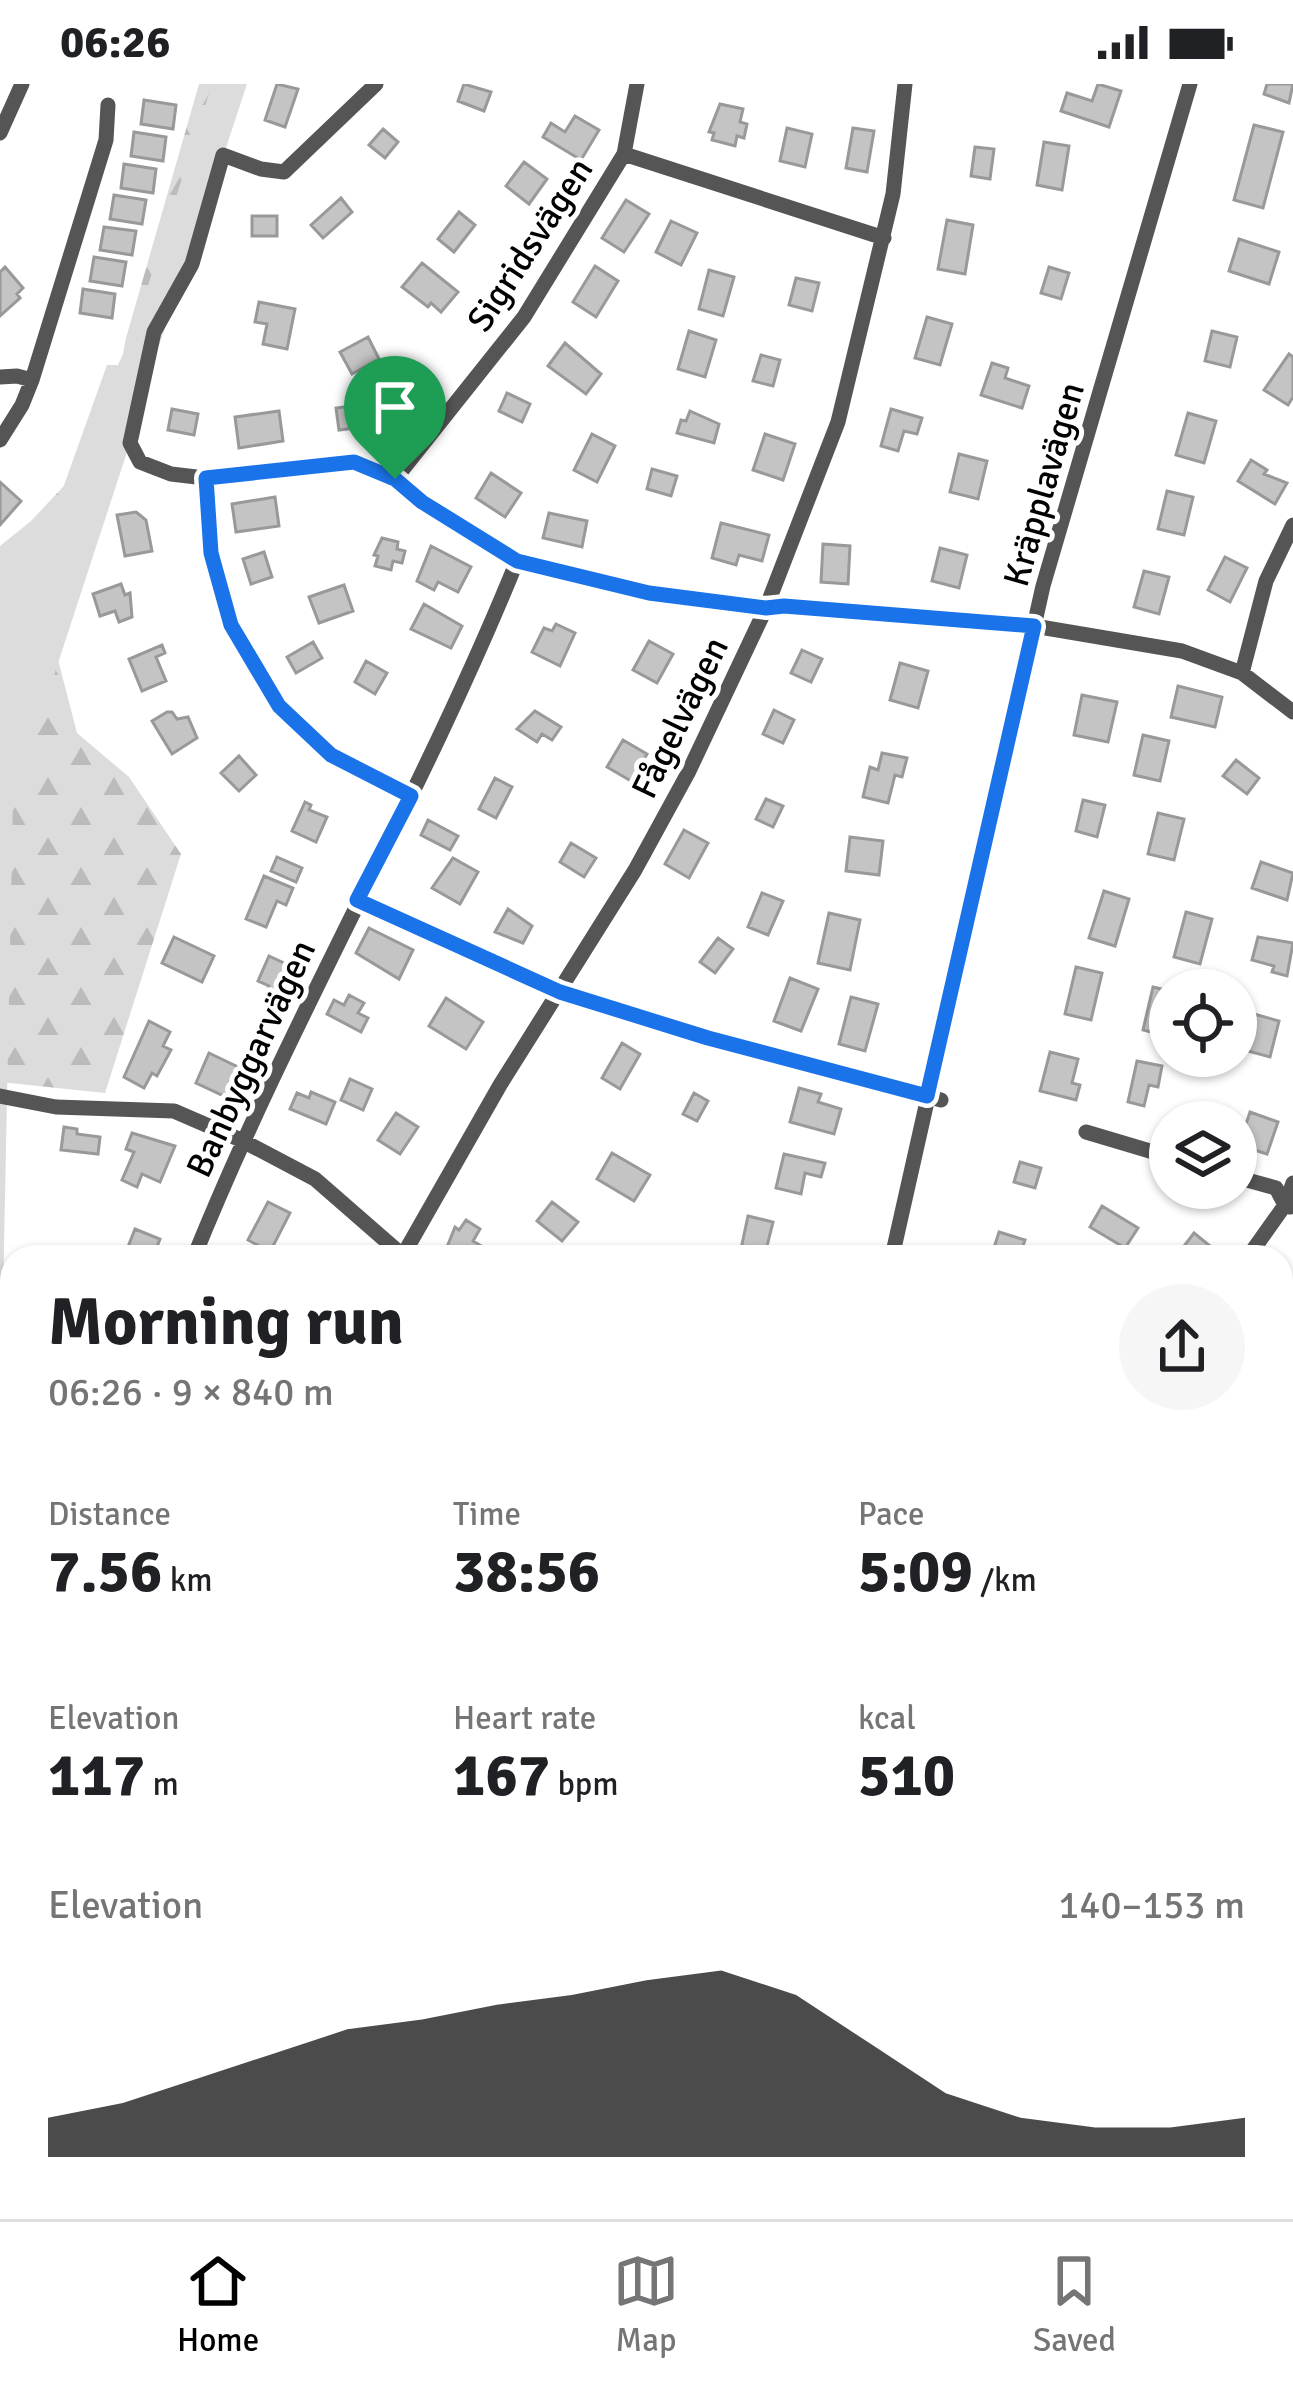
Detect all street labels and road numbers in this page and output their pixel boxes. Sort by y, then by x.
street label: Sigridsvägen [457,149,603,340]
street label: Kräpplavägen [994,377,1095,592]
street label: Fågelvägen [622,630,739,806]
street label: Banbyggarvägen [177,933,326,1185]

